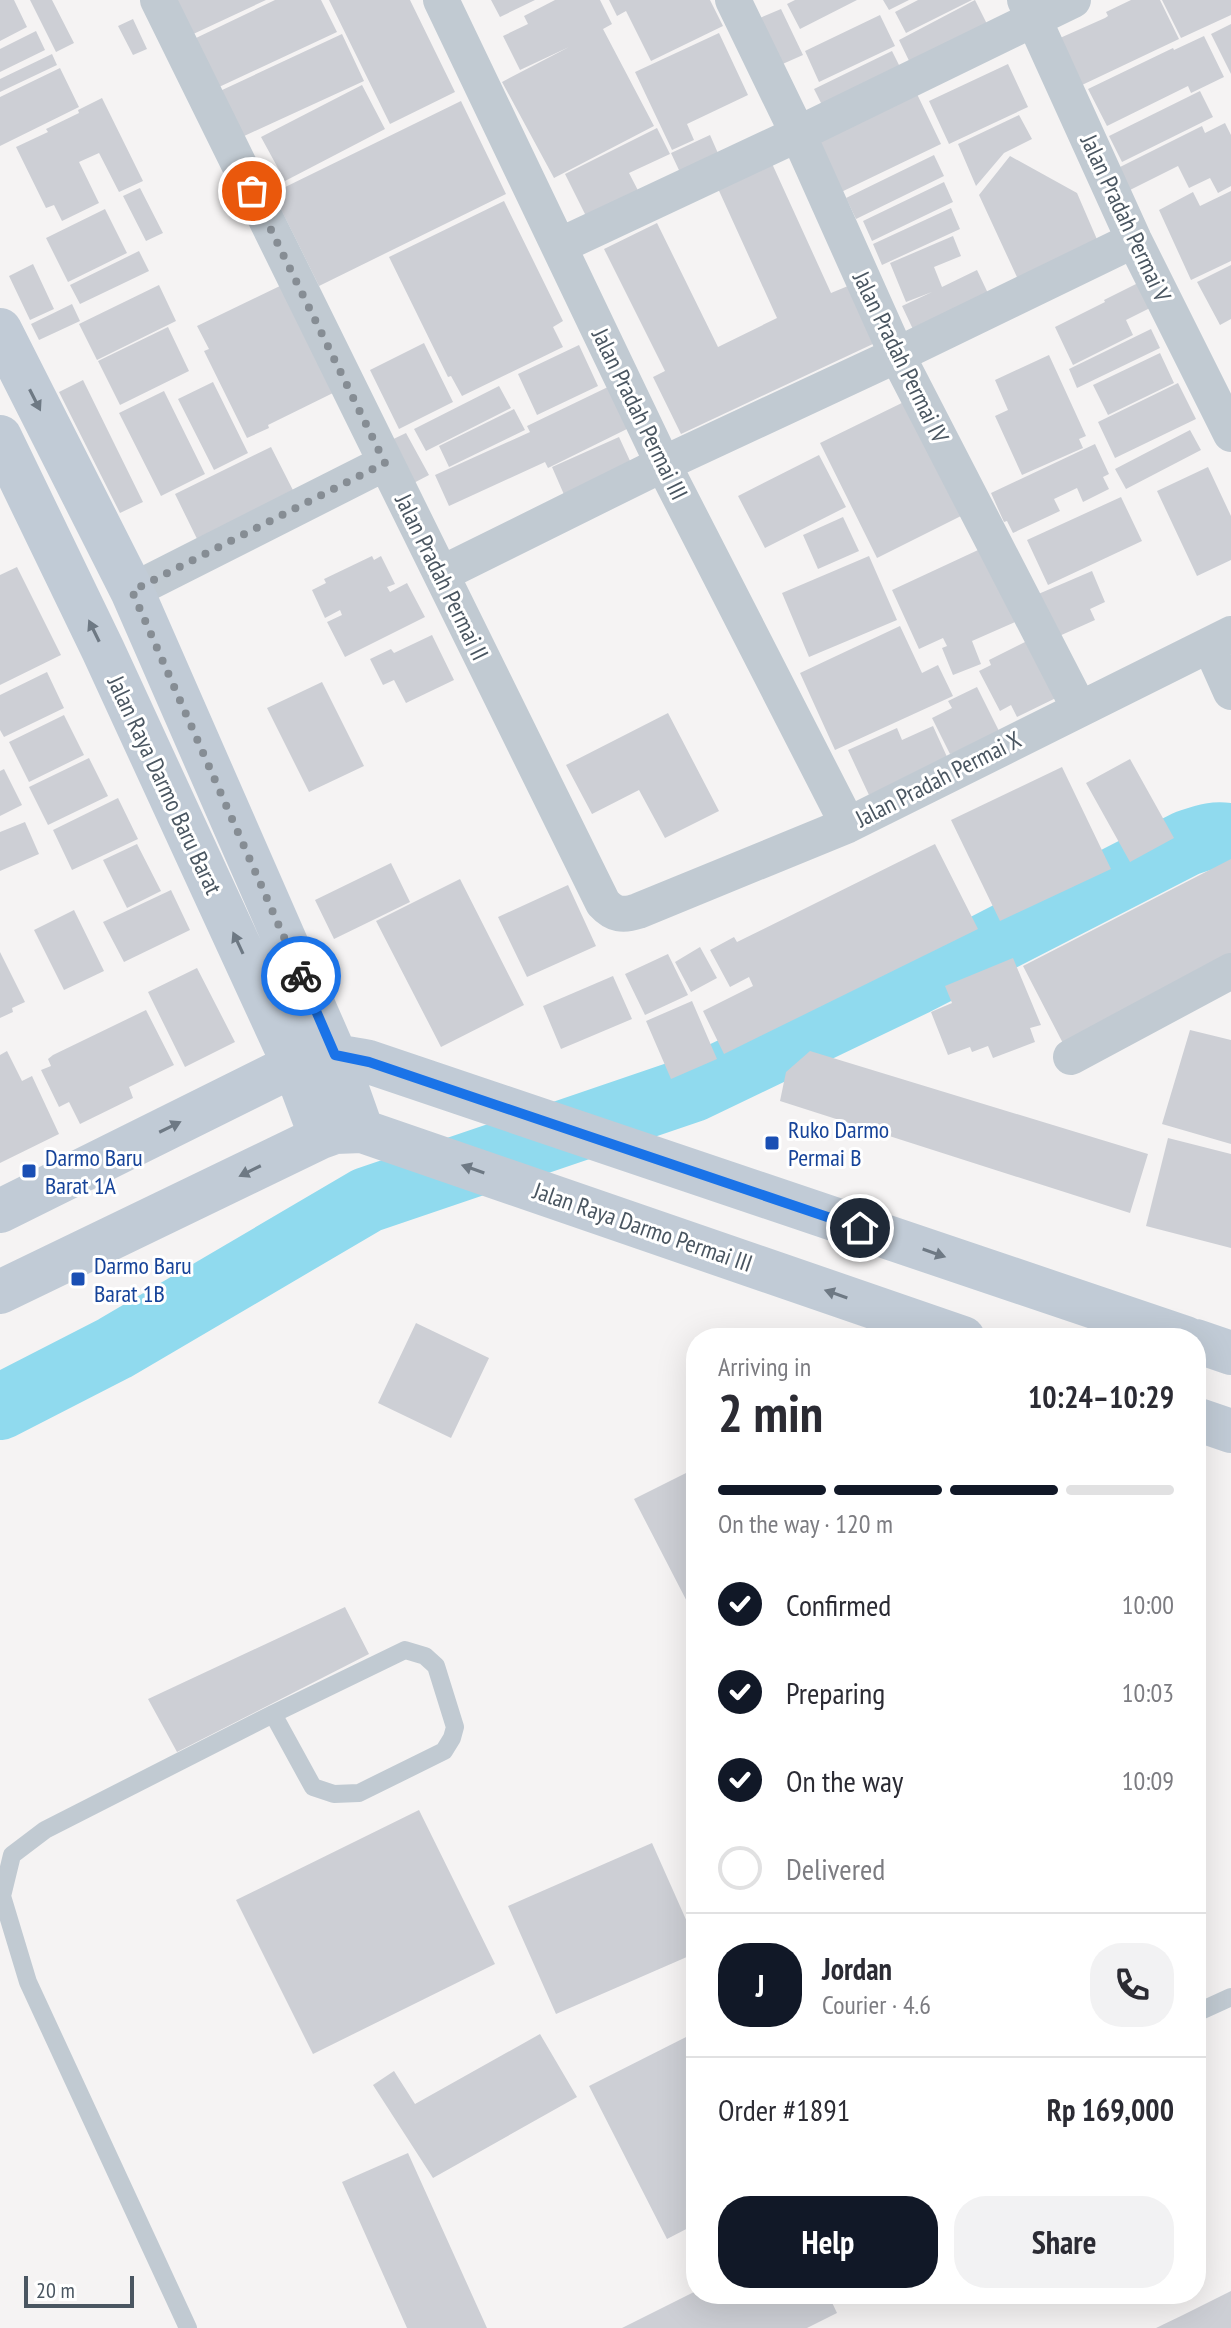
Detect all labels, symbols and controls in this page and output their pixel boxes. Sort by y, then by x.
street label: Jalan Pradah Permai V [1073,129,1179,307]
pin [218,157,286,225]
icon: bag [230,169,274,213]
street label: Jalan Pradah Permai IV [846,265,956,449]
street label: Jalan Pradah Permai III [585,322,695,505]
one-way arrow [29,388,42,411]
street label: Jalan Pradah Permai II [388,488,496,665]
one-way arrow [87,619,101,642]
street label: Jalan Raya Darmo Baru Barat [100,670,229,900]
street label: Jalan Pradah Permai X [849,724,1026,835]
one-way arrow [231,931,245,955]
courier [261,936,341,1016]
icon: bike [279,954,323,998]
place label: Ruko Darmo Permai B [788,1114,889,1173]
one-way arrow [159,1120,182,1133]
marker: Ruko Darmo Permai B [763,1134,781,1152]
place label: Darmo Baru Barat 1A [45,1142,143,1201]
marker: Darmo Baru Barat 1A [20,1162,38,1180]
one-way arrow [461,1162,485,1174]
one-way arrow [239,1164,262,1178]
street label: Jalan Raya Darmo Permai III [528,1175,757,1279]
pin [826,1194,894,1262]
icon: home [838,1206,882,1250]
one-way arrow [923,1247,947,1259]
place label: Darmo Baru Barat 1B [94,1250,192,1309]
marker: Darmo Baru Barat 1B [69,1270,87,1288]
one-way arrow [824,1287,848,1300]
text: Arriving in [718,1350,811,1383]
text: 10:24–10:29 [1028,1377,1174,1416]
text: 2 min [718,1379,823,1446]
text: On the way · 120 m [718,1507,893,1540]
icon: check [718,1582,762,1626]
text: Confirmed [786,1585,891,1624]
text: 10:00 [1122,1588,1174,1621]
icon: check [718,1670,762,1714]
text: Preparing [786,1673,885,1712]
text: 10:03 [1122,1676,1174,1709]
icon: check [718,1758,762,1802]
text: On the way [786,1761,903,1800]
text: 10:09 [1122,1764,1174,1797]
text: Delivered [786,1849,885,1888]
button: phone [1090,1943,1174,2027]
text: Jordan [822,1949,892,1988]
text: J [756,1966,764,2005]
text: Courier · 4.6 [822,1988,931,2021]
text: Order #1891 [718,2090,850,2129]
text: Rp 169,000 [1047,2090,1174,2129]
button: Help [718,2196,938,2288]
button: Share [954,2196,1174,2288]
scale bar [24,2272,134,2308]
text: 20 m [36,2276,75,2304]

